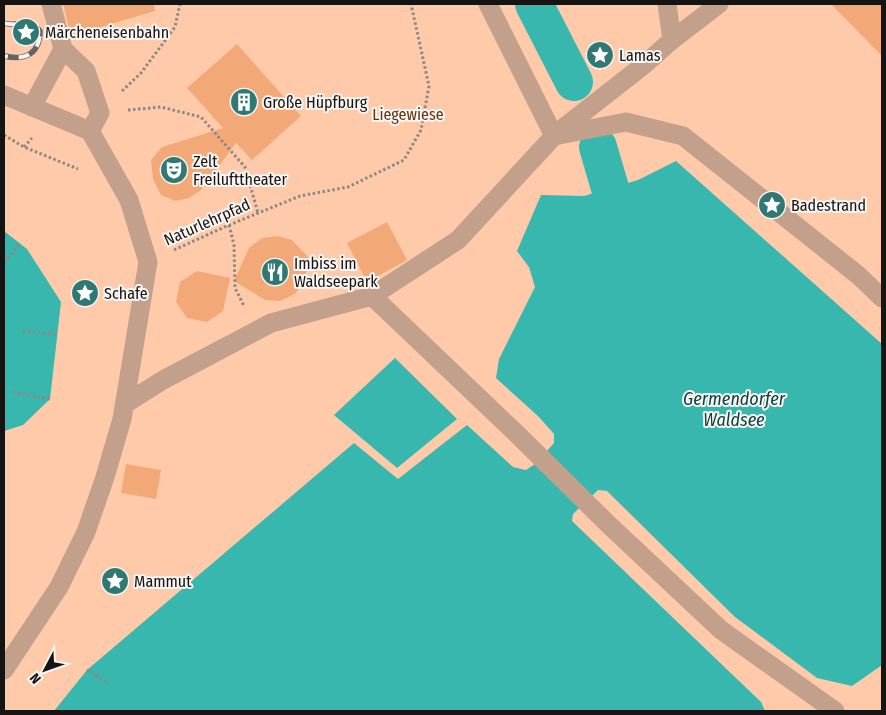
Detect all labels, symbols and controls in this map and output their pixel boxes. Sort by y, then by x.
place icon: Märcheneisenbahn [11,17,41,47]
place label: Märcheneisenbahn [45,23,169,42]
place icon: Lamas [585,40,615,70]
place label: Lamas [619,46,661,65]
building icon: Große Hüpfburg [229,87,259,117]
place label: Große Hüpfburg [263,93,368,112]
park label: Liegewiese [372,105,444,124]
place label: Zelt Freilufttheater [193,152,287,189]
theatre icon: Zelt Freilufttheater [159,155,189,185]
place icon: Badestrand [757,190,787,220]
street label: Naturlehrpfad [161,195,253,249]
place label: Badestrand [791,196,866,215]
place label: Imbiss im Waldseepark [294,254,378,291]
restaurant icon: Imbiss im Waldseepark [260,257,290,287]
place icon: Schafe [70,278,100,308]
place label: Schafe [104,284,148,303]
water label: Germendorfer Waldsee [683,388,786,431]
place icon: Mammut [100,566,130,596]
place label: Mammut [134,572,192,591]
north arrow [20,645,70,695]
text: N [26,669,45,687]

